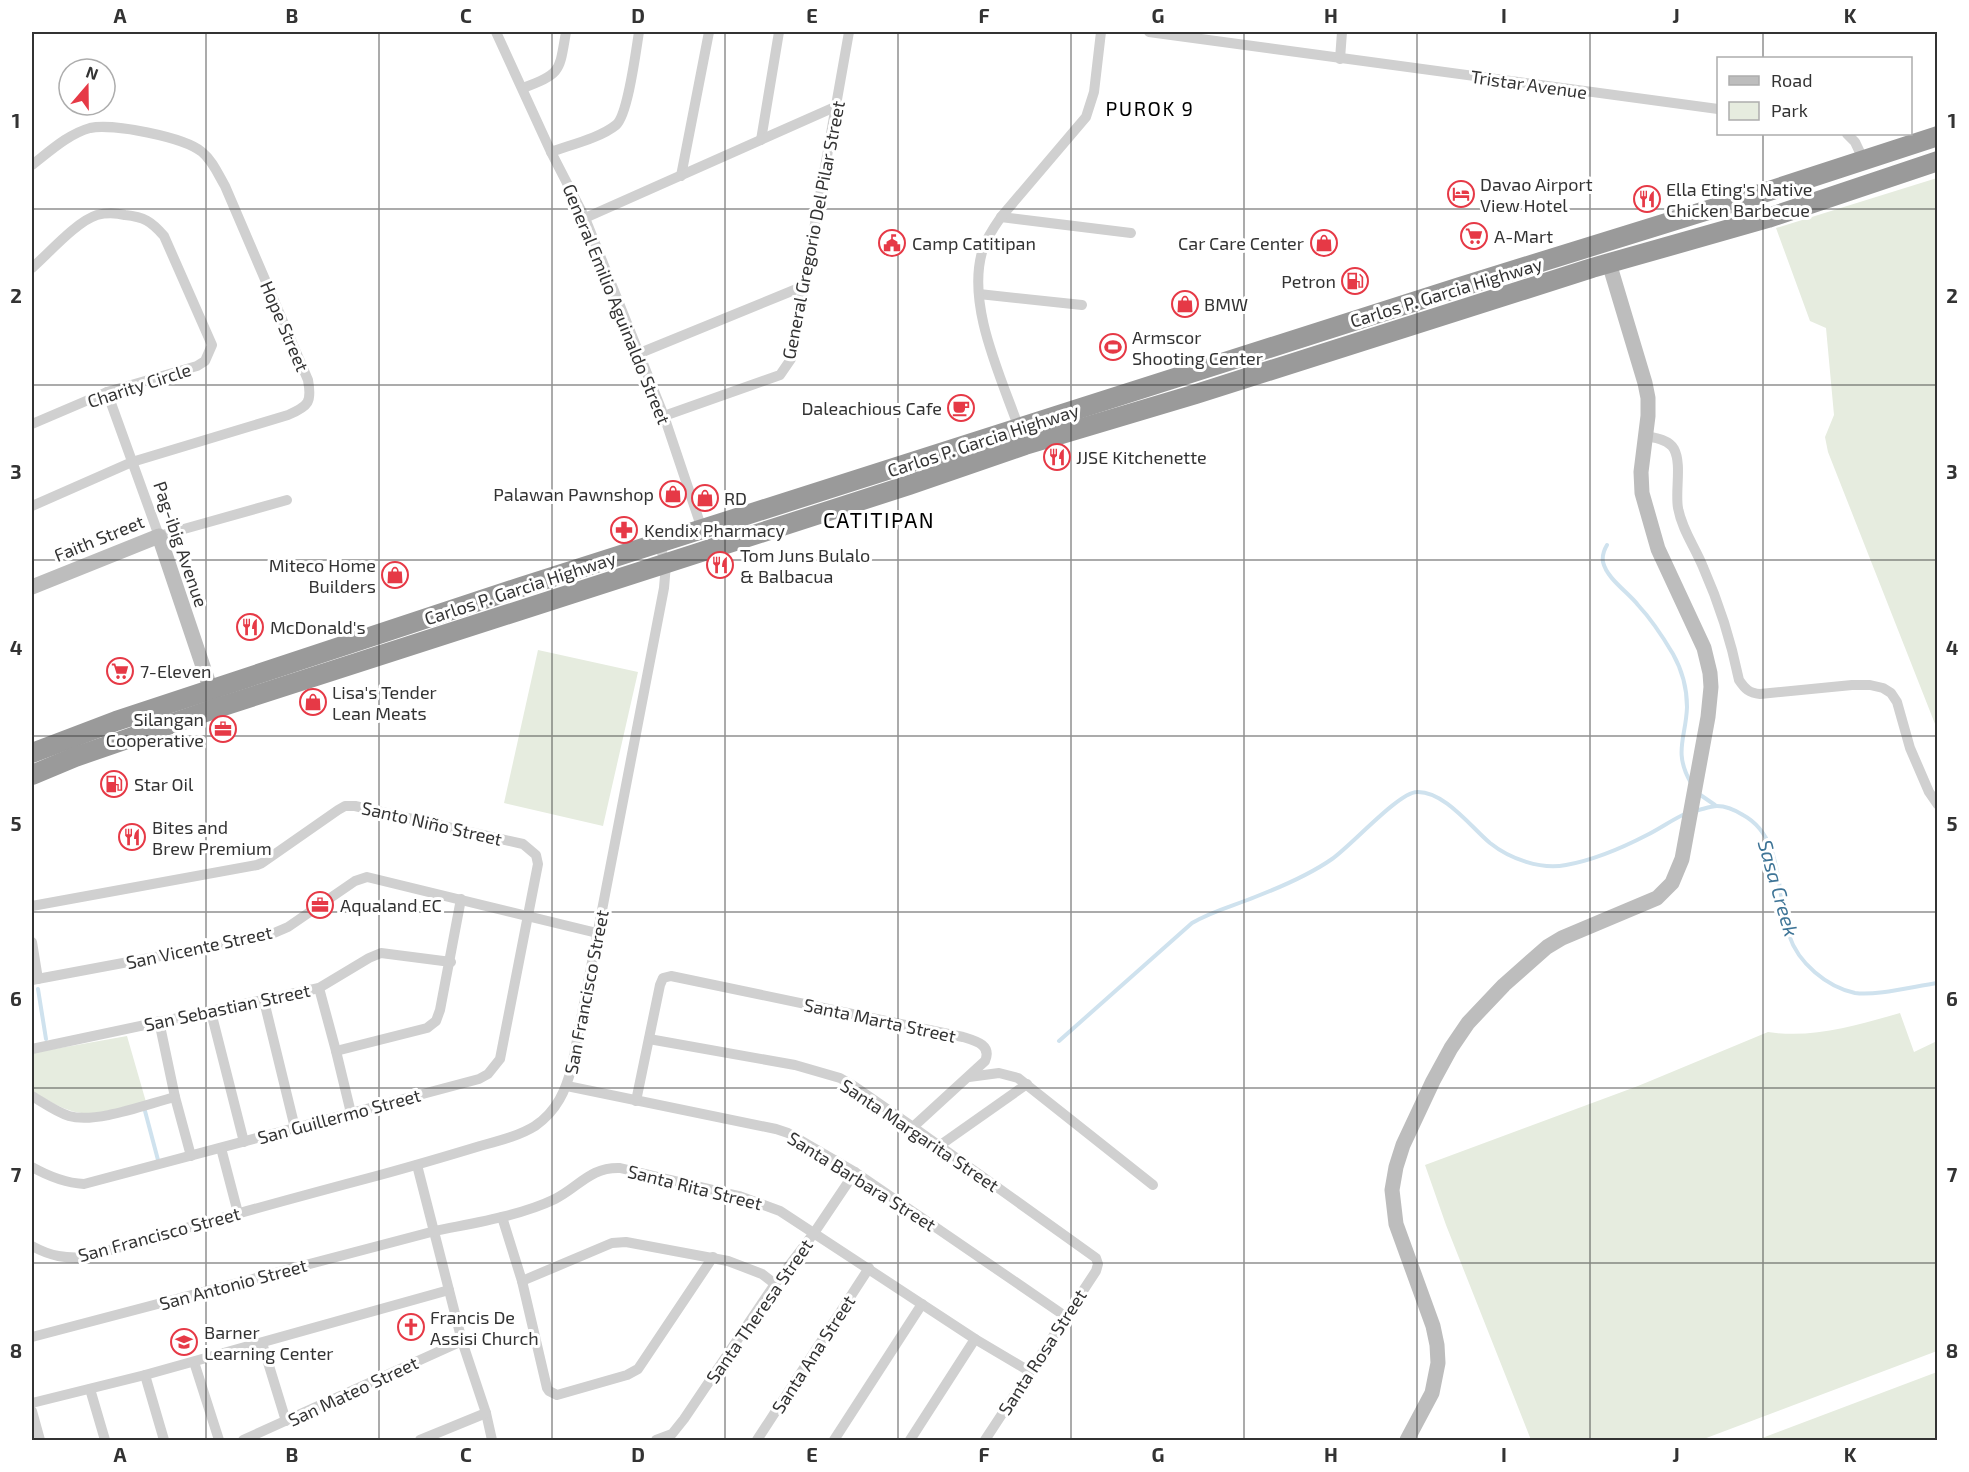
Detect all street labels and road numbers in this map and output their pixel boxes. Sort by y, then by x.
street label: Tristar Avenue [1469,65,1589,103]
street label: General Gregorio Del Pilar Street [777,99,849,361]
street label: General Emilio Aguinaldo Street [559,181,675,428]
street label: Carlos P. Garcia Highway [1347,252,1545,332]
street label: Hope Street [256,277,314,375]
street label: Charity Circle [84,358,194,412]
street label: Carlos P. Garcia Highway [885,398,1082,481]
street label: Pag-ibig Avenue [149,478,213,610]
street label: Faith Street [51,510,147,566]
street label: Carlos P. Garcia Highway [422,546,619,629]
street label: Santo Niño Street [360,796,504,850]
street label: San Francisco Street [559,908,613,1076]
street label: San Vicente Street [124,921,274,973]
street label: San Sebastian Street [142,979,312,1035]
street label: Santa Marta Street [802,993,958,1047]
street label: Santa Margarita Street [837,1074,1003,1196]
street label: San Guillermo Street [255,1084,423,1148]
street label: Santa Barbara Street [784,1126,940,1236]
street label: Santa Rita Street [626,1160,765,1214]
street label: San Francisco Street [76,1202,243,1266]
street label: Santa Theresa Street [701,1235,817,1387]
street label: San Antonio Street [157,1254,309,1314]
street label: Santa Rosa Street [993,1285,1091,1419]
street label: Santa Ana Street [767,1291,859,1417]
street label: San Mateo Street [284,1351,422,1431]

